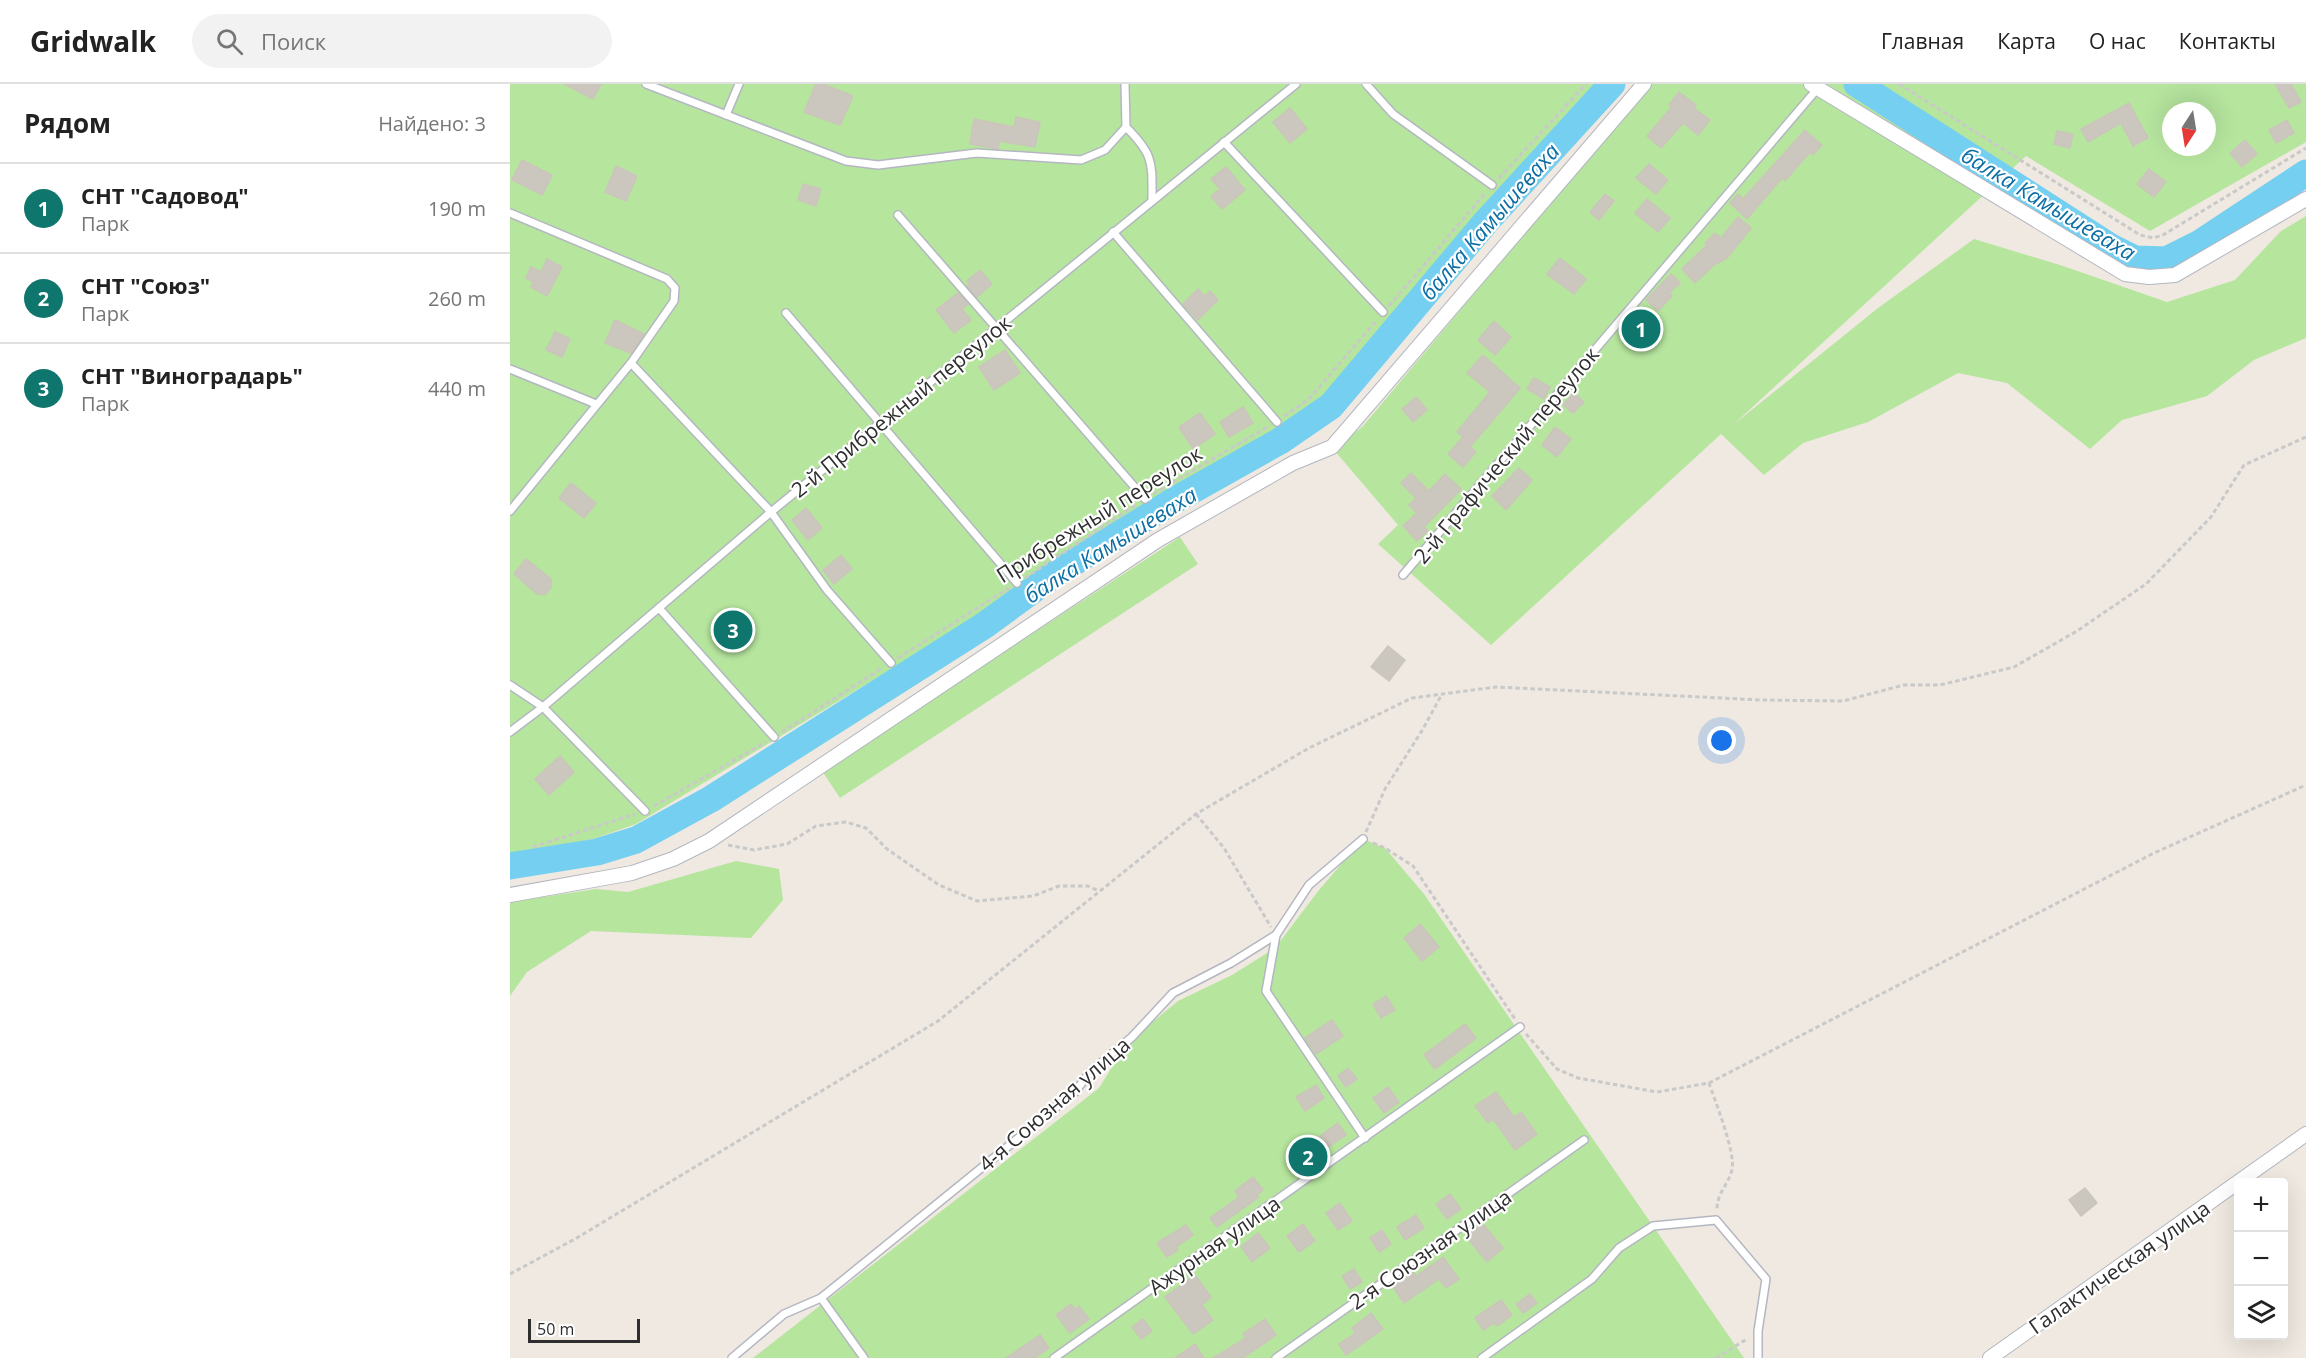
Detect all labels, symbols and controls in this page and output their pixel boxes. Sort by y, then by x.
search box [192,14,612,68]
text: Gridwalk [30,22,156,60]
icon: search [213,25,246,58]
text: Поиск [261,26,326,56]
text: Главная [1881,27,1964,55]
text: Карта [1997,27,2056,55]
text: О нас [2089,27,2146,55]
text: Контакты [2179,27,2276,55]
north arrow [2162,102,2216,156]
text: Рядом [24,105,111,141]
text: Найдено: 3 [378,110,486,137]
water label: балка Камышеваха [1413,136,1565,306]
water label: балка Камышеваха [1956,139,2142,267]
text: СНТ "Садовод" [81,180,249,210]
text: 1 [38,195,49,222]
text: 190 m [428,195,486,222]
text: Парк [81,210,129,237]
text: СНТ "Союз" [81,270,210,300]
text: 2 [38,285,49,312]
text: 260 m [428,285,486,312]
text: Парк [81,300,129,327]
pin: 1 [1622,306,1660,352]
street label: 2-й Прибрежный переулок [785,308,1017,504]
street label: 2-й Графический переулок [1407,341,1605,569]
text: СНТ "Виноградарь" [81,360,303,390]
text: 3 [38,375,49,402]
text: 440 m [428,375,486,402]
text: Парк [81,390,129,417]
street label: Прибрежный переулок [991,439,1207,589]
water label: балка Камышеваха [1018,479,1202,609]
pin: 3 [714,608,752,652]
your location [1707,726,1736,755]
street label: 4-я Союзная улица [972,1030,1136,1178]
pin: 2 [1288,1134,1328,1180]
map controls [2234,1178,2288,1340]
button: + [2234,1178,2288,1232]
street label: 2-я Союзная улица [1343,1182,1517,1316]
street label: Ажурная улица [1143,1189,1285,1301]
street label: Галактическая улица [2023,1194,2215,1340]
button: − [2234,1232,2288,1286]
button: layers [2234,1286,2288,1340]
scale bar [528,1316,640,1344]
text: 50 m [537,1318,574,1340]

